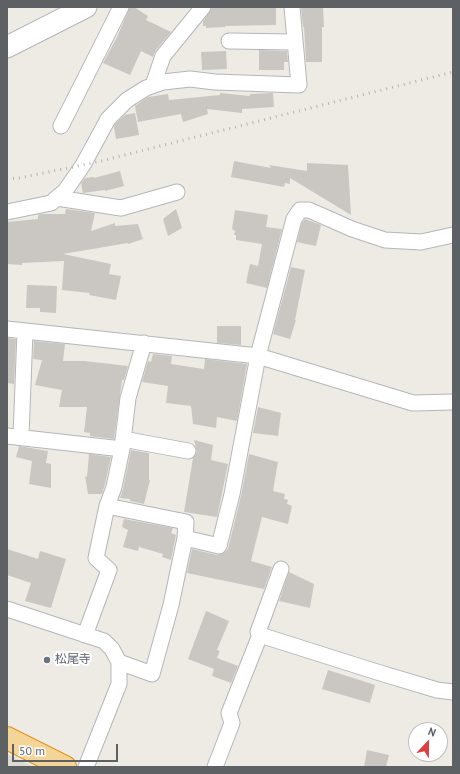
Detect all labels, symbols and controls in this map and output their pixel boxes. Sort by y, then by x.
place label: 松尾寺 [55,653,91,667]
marker: 松尾寺 [42,655,52,665]
north arrow [408,722,448,762]
text: N [426,724,438,740]
scale bar [14,736,120,762]
text: 50 m [19,743,45,758]

